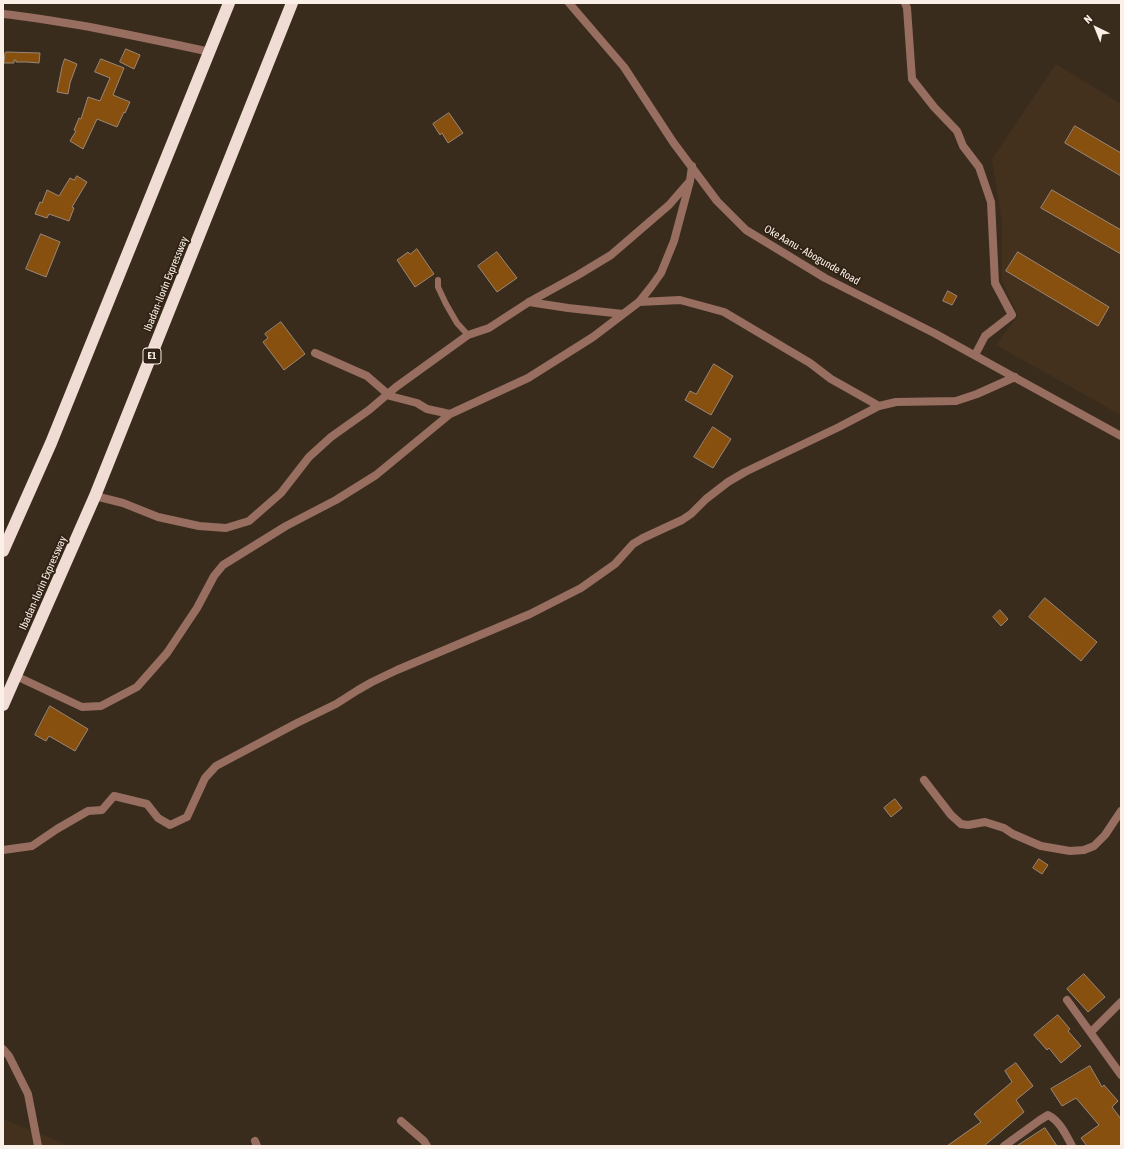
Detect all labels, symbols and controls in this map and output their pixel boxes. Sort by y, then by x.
north arrow [1076,8,1116,48]
text: N [1081,13,1094,26]
street label: Oke Aanu - Abogunde Road [762,222,862,288]
street label: Ibadan-Ilorin Expressway [141,235,191,333]
road number: E1 [143,348,161,364]
street label: Ibadan-Ilorin Expressway [16,534,70,632]

